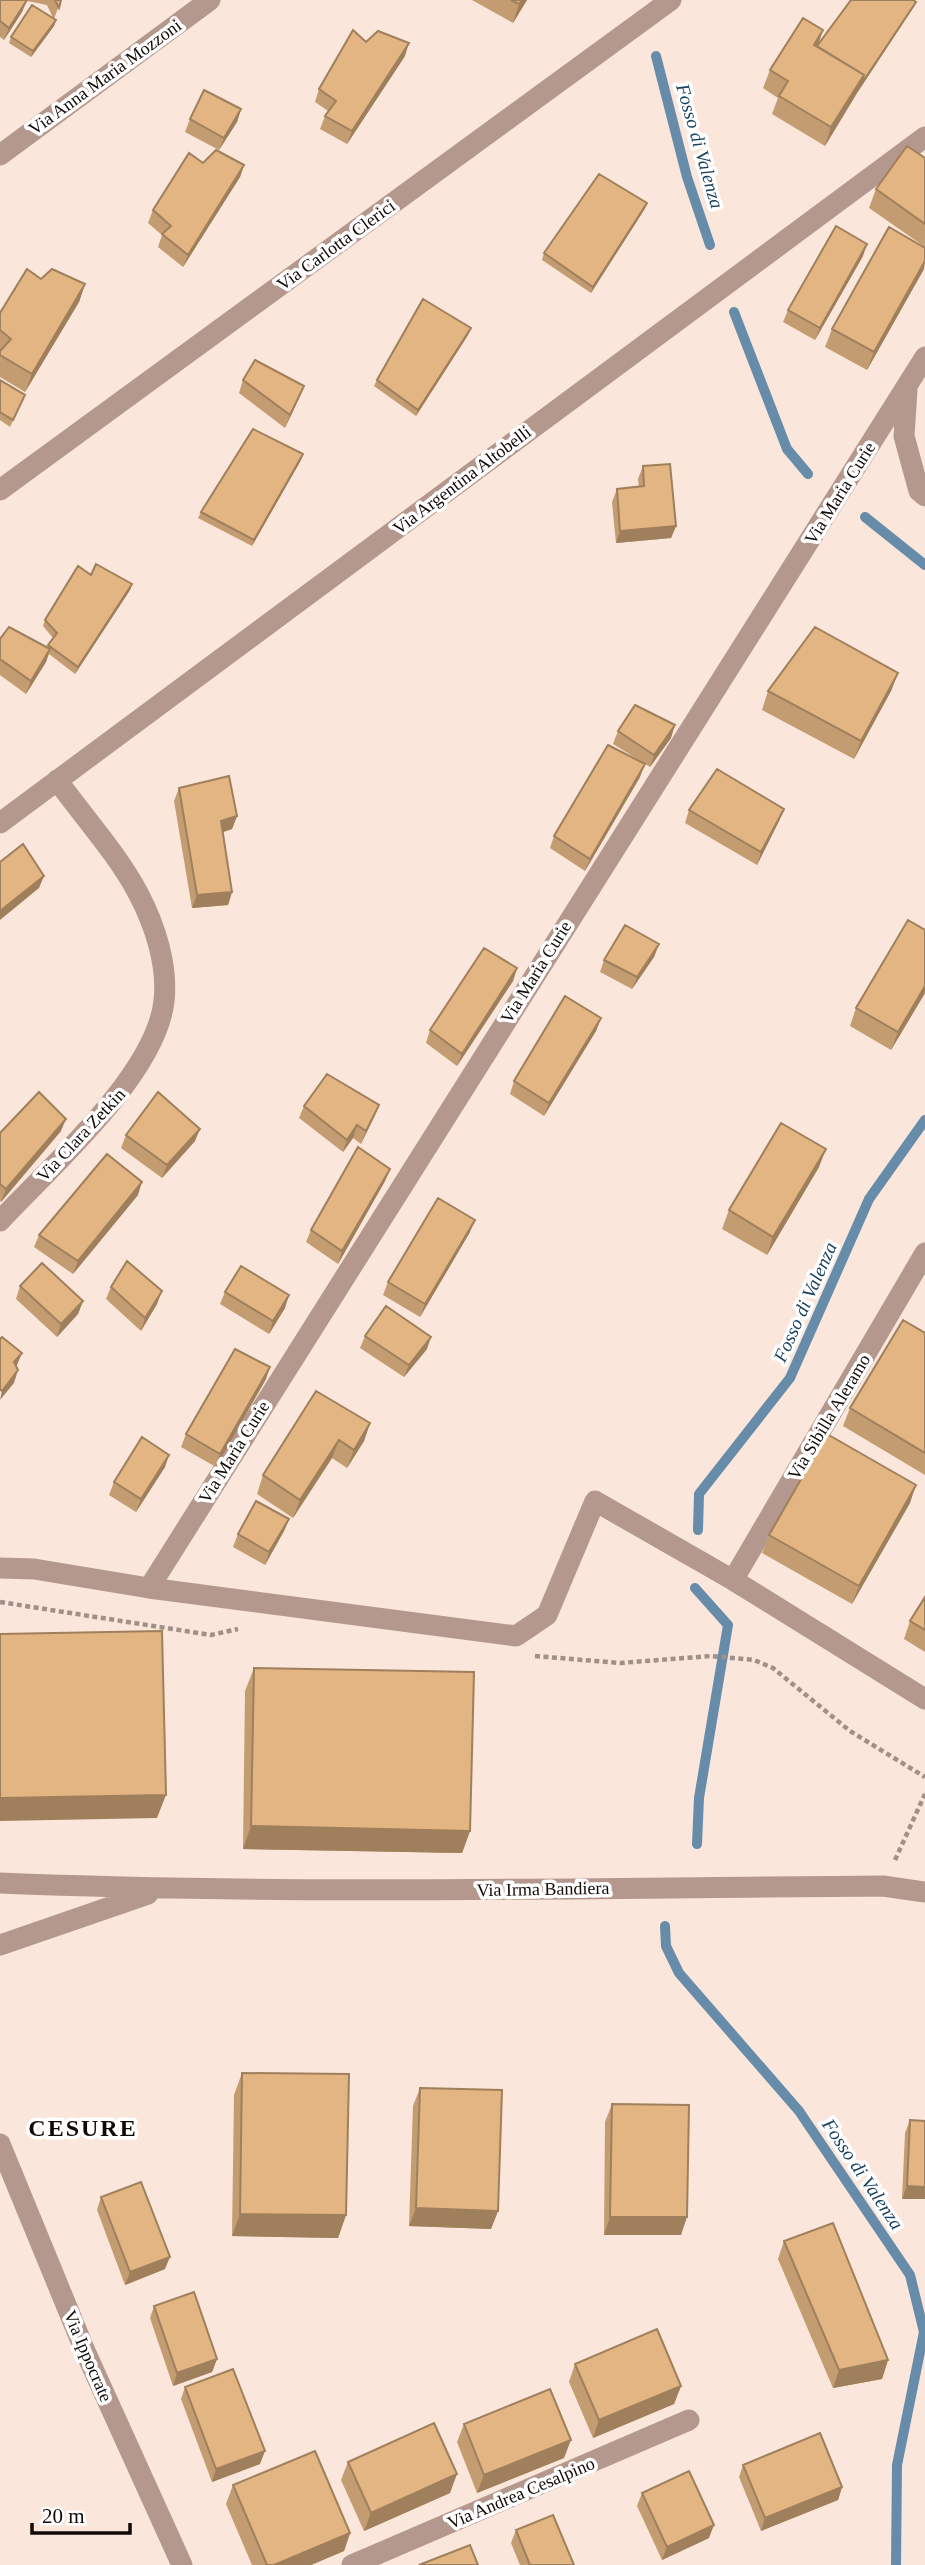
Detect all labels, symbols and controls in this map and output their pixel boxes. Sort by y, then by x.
street label: Via Anna Maria Mozzoni [25,15,185,139]
water label: Fosso di Valenza [672,80,728,211]
street label: Via Carlotta Clerici [273,196,399,294]
street label: Via Argentina Altobelli [389,422,535,538]
street label: Via Maria Curie [801,438,879,548]
street label: Via Maria Curie [497,917,575,1027]
street label: Via Clara Zetkin [33,1084,129,1186]
water label: Fosso di Valenza [769,1239,841,1366]
street label: Via Sibilla Aleramo [784,1351,874,1483]
street label: Via Maria Curie [195,1397,273,1507]
street label: Via Irma Bandiera [476,1878,610,1900]
water label: Fosso di Valenza [818,2114,908,2233]
district label: CESURE [28,2115,138,2141]
street label: Via Ippocrate [60,2307,116,2405]
street label: Via Andrea Cesalpino [444,2453,598,2533]
scale bar [32,2492,130,2536]
text: 20 m [42,2504,85,2528]

